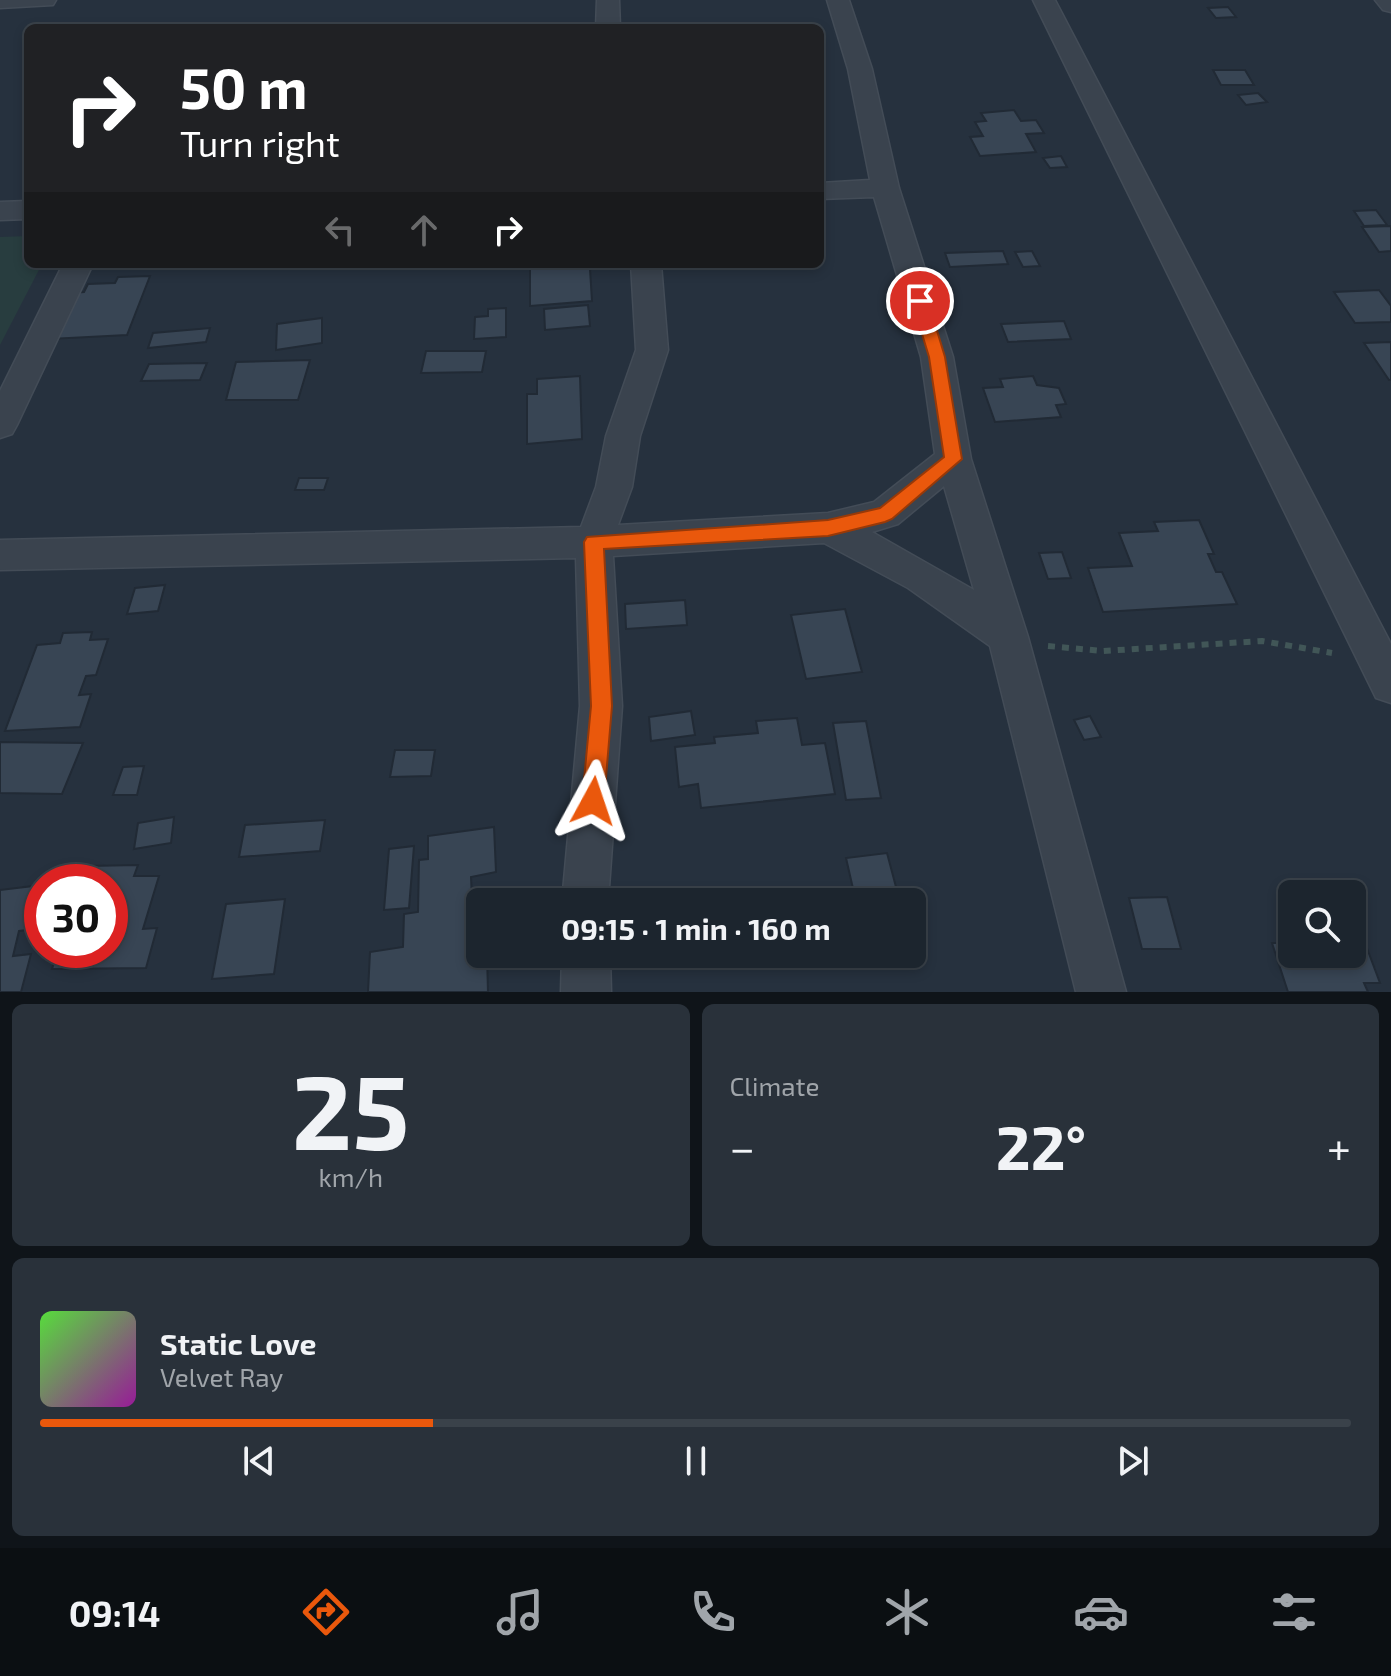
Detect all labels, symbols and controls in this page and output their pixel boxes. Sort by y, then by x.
text: 50 m [180,53,308,120]
icon: right [48,56,152,160]
text: Turn right [180,121,340,164]
icon: left [318,208,362,252]
icon: ahead [402,208,446,252]
icon: right [486,208,530,252]
pin [886,267,954,335]
icon: arrive [898,279,942,323]
position arrow [551,759,635,843]
speed limit sign: 30 [24,864,128,968]
map controls [1278,880,1366,968]
button: search [1278,880,1366,968]
text: 09:15 · 1 min · 160 m [561,910,831,946]
text: 25 [292,1046,410,1171]
text: Climate [730,1070,819,1101]
text: 22° [996,1110,1086,1182]
text: − [730,1120,755,1173]
text: + [1327,1120,1351,1173]
text: km/h [318,1161,383,1192]
text: Static Love [160,1325,316,1361]
text: Velvet Ray [160,1361,283,1392]
icon: previous [237,1439,281,1483]
icon: pause [674,1439,718,1483]
icon: next [1111,1439,1155,1483]
icon: directions [298,1584,354,1640]
icon: music [492,1584,548,1640]
icon: phone [685,1584,741,1640]
icon: climate [879,1584,935,1640]
icon: car [1073,1584,1129,1640]
icon: filters [1266,1584,1322,1640]
text: 09:14 [69,1591,161,1634]

